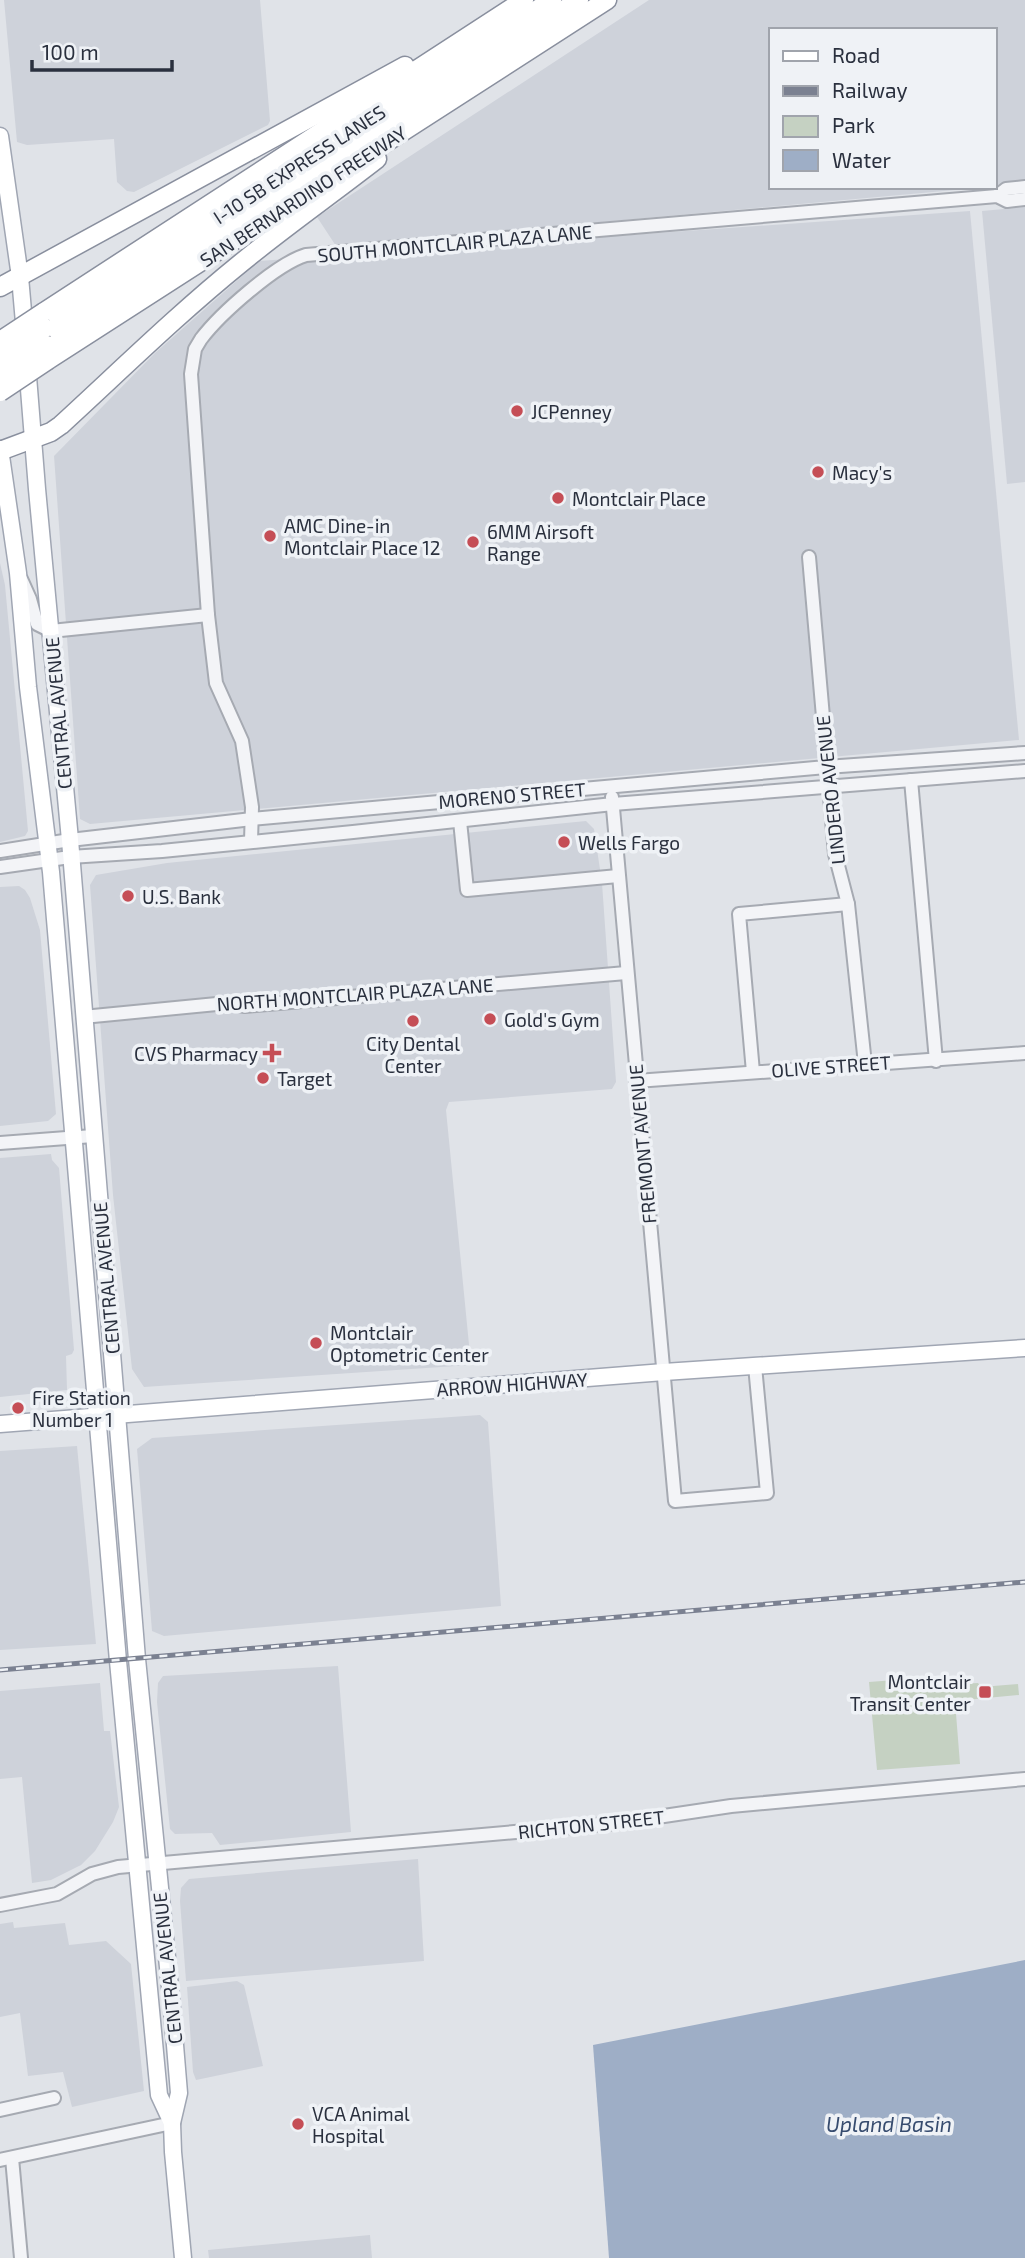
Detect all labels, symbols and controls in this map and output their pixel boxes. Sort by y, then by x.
scale bar [32,28,172,72]
legend [769,28,997,189]
text: 100 m [42,39,99,64]
text: Road [832,42,880,67]
text: Railway [832,77,908,102]
street label: I-10 SB EXPRESS LANES [209,100,389,228]
text: Park [832,112,875,137]
street label: SAN BERNARDINO FREEWAY [195,120,411,271]
text: Water [832,147,891,172]
street label: SOUTH MONTCLAIR PLAZA LANE [317,220,593,266]
place label: JCPenney [531,400,612,423]
marker: JCPenney [509,403,525,419]
place label: Macy's [832,461,892,484]
marker: Macy's [810,464,826,480]
place label: Montclair Place [572,487,706,510]
marker: Montclair Place [550,490,566,506]
place label: AMC Dine-in Montclair Place 12 [284,514,440,559]
place label: 6MM Airsoft Range [487,520,594,565]
marker: AMC Dine-in Montclair Place 12 [262,528,278,544]
marker: 6MM Airsoft Range [465,534,481,550]
street label: CENTRAL AVENUE [40,636,76,790]
street label: LINDERO AVENUE [811,714,849,866]
street label: MORENO STREET [437,777,587,813]
place label: Wells Fargo [578,831,680,854]
marker: Wells Fargo [556,834,572,850]
place label: U.S. Bank [142,885,221,908]
marker: U.S. Bank [120,888,136,904]
street label: NORTH MONTCLAIR PLAZA LANE [216,973,494,1015]
place label: Gold's Gym [504,1008,600,1031]
marker: Gold's Gym [482,1011,498,1027]
marker: City Dental Center [405,1013,421,1029]
place label: City Dental Center [366,1032,460,1077]
place label: CVS Pharmacy [134,1042,258,1065]
marker: CVS Pharmacy [264,1045,280,1061]
street label: OLIVE STREET [771,1050,891,1082]
street label: FREMONT AVENUE [624,1063,660,1225]
place label: Target [277,1067,332,1090]
marker: Target [255,1070,271,1086]
street label: CENTRAL AVENUE [88,1201,124,1355]
place label: Montclair Optometric Center [330,1321,489,1366]
marker: Montclair Optometric Center [308,1335,324,1351]
street label: ARROW HIGHWAY [436,1367,589,1401]
place label: Fire Station Number 1 [32,1386,131,1431]
marker: Fire Station Number 1 [10,1400,26,1416]
place label: Montclair Transit Center [850,1670,971,1715]
marker: Montclair Transit Center [977,1684,993,1700]
street label: RICHTON STREET [517,1805,665,1843]
street label: CENTRAL AVENUE [148,1891,186,2045]
place label: VCA Animal Hospital [312,2102,410,2147]
water label: Upland Basin [826,2111,952,2136]
marker: VCA Animal Hospital [290,2116,306,2132]

